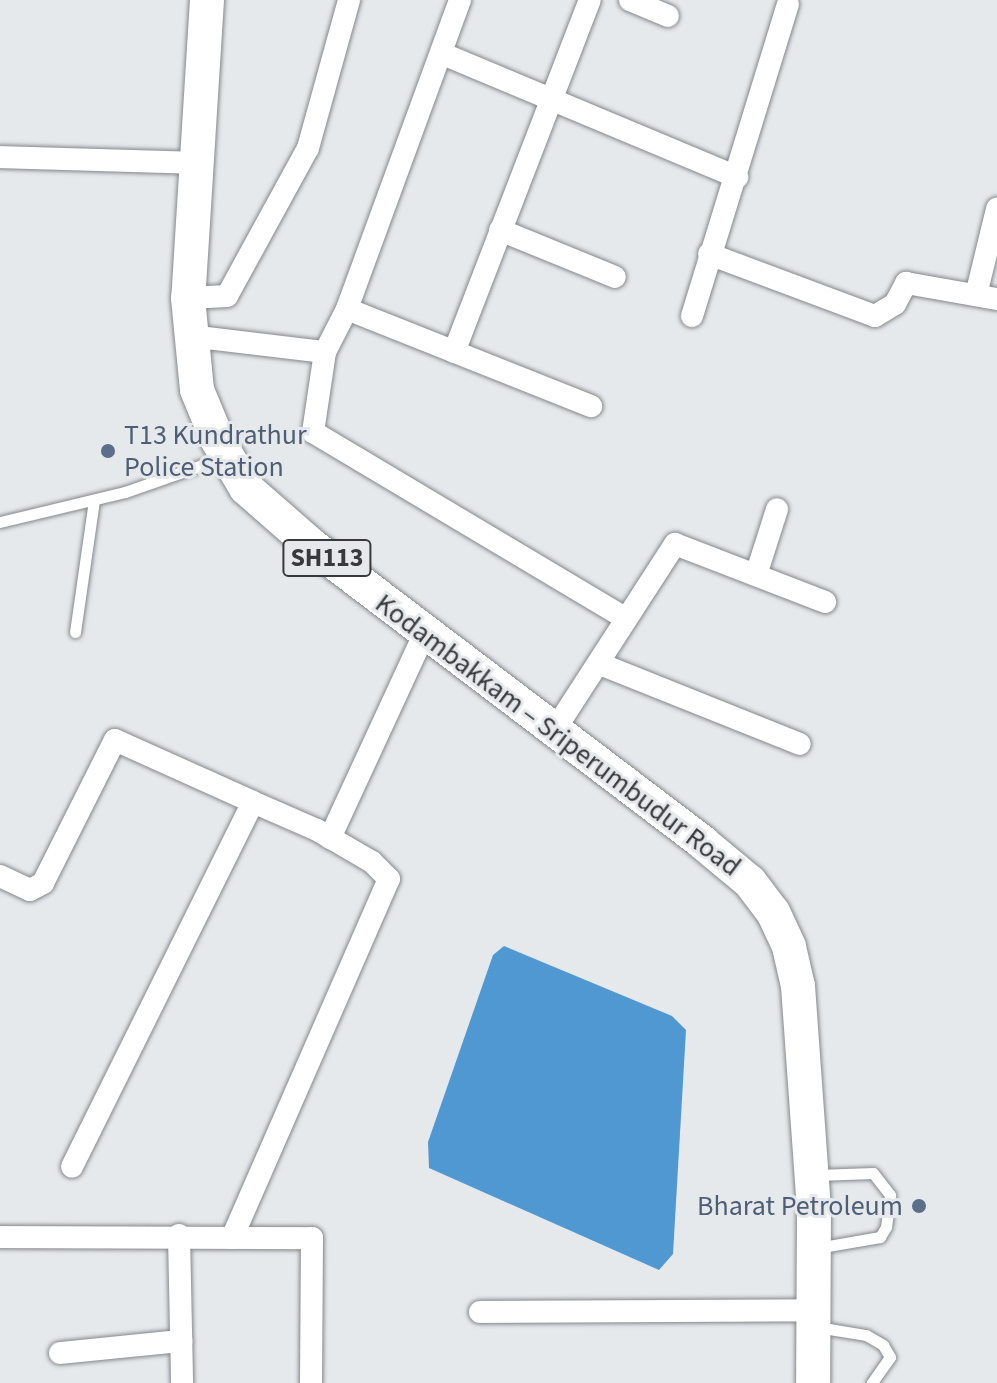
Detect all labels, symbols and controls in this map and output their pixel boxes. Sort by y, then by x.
place label: T13 Kundrathur Police Station [124,418,307,484]
marker: T13 Kundrathur Police Station [99,442,117,460]
road number: SH113 [281,536,373,580]
street label: Kodambakkam – Sriperumbudur Road [369,587,747,883]
place label: Bharat Petroleum [697,1189,903,1223]
marker: Bharat Petroleum [910,1197,928,1215]

